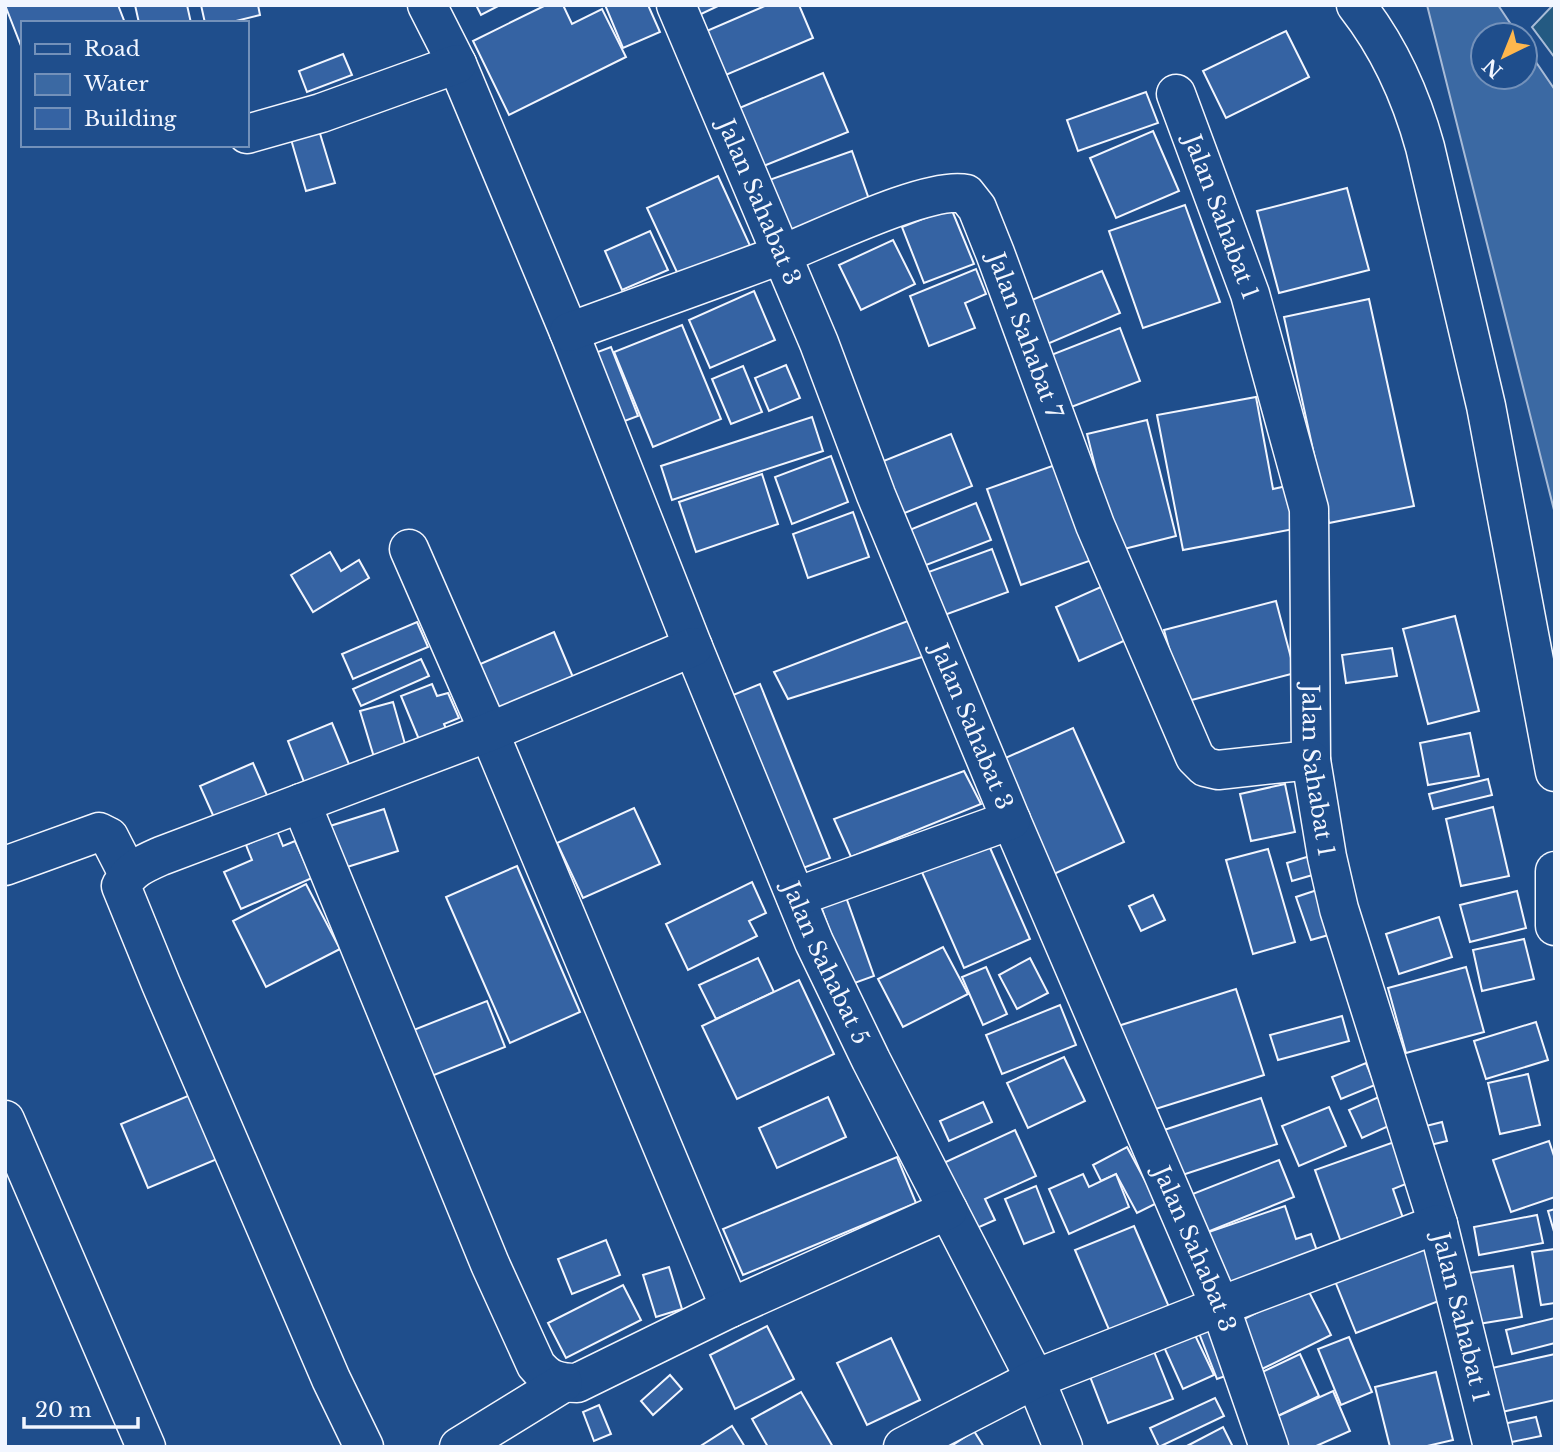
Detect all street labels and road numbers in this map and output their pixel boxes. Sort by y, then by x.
street label: Jalan Sahabat 3 [711,112,807,289]
street label: Jalan Sahabat 1 [1177,128,1265,303]
street label: Jalan Sahabat 7 [981,246,1069,423]
street label: Jalan Sahabat 3 [924,637,1019,814]
street label: Jalan Sahabat 1 [1296,681,1341,858]
street label: Jalan Sahabat 5 [776,875,875,1049]
street label: Jalan Sahabat 3 [1146,1159,1242,1335]
street label: Jalan Sahabat 1 [1426,1227,1495,1405]

